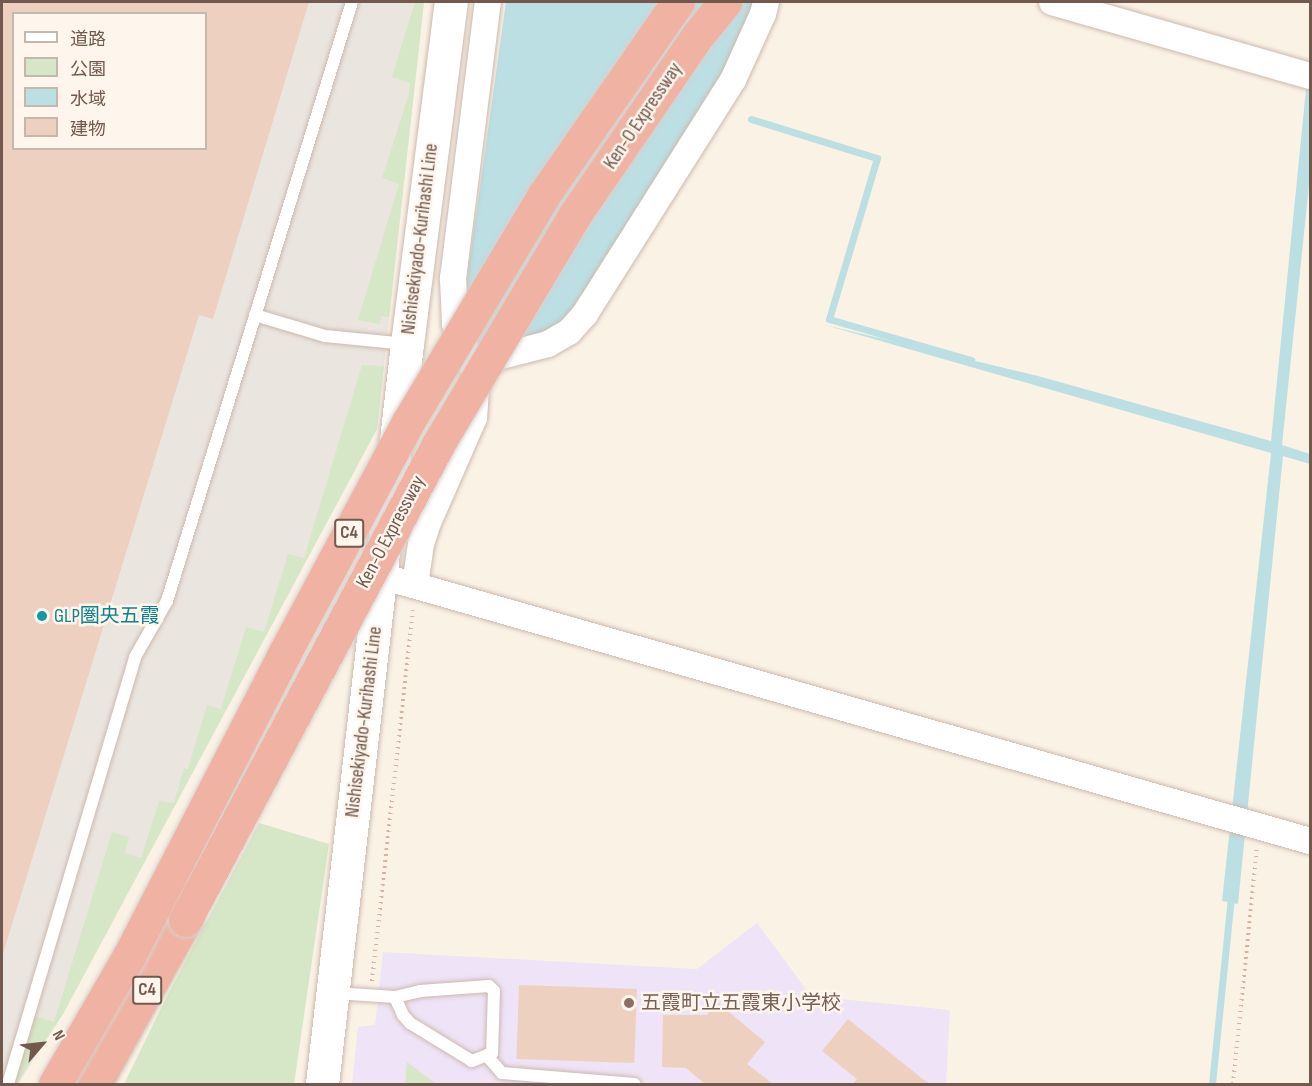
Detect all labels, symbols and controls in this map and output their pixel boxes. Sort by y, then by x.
legend [12,12,207,150]
text: 道路 [70,29,106,50]
street label: Ken-O Expressway [598,58,688,174]
text: 公園 [70,59,106,80]
text: 水域 [70,89,106,110]
text: 建物 [70,119,106,140]
street label: Nishisekiyado-Kurihashi Line [396,142,444,336]
street label: Ken-O Expressway [351,472,431,592]
road number: C4 [334,518,364,548]
place label: GLP圏央五霞 [54,604,160,628]
marker: GLP圏央五霞 [35,609,49,623]
street label: Nishisekiyado-Kurihashi Line [340,625,388,819]
road number: C4 [132,975,162,1005]
place label: 五霞町立五霞東小学校 [641,991,841,1015]
marker: 五霞町立五霞東小学校 [622,996,636,1010]
north arrow [12,1014,72,1074]
text: N [48,1027,69,1044]

